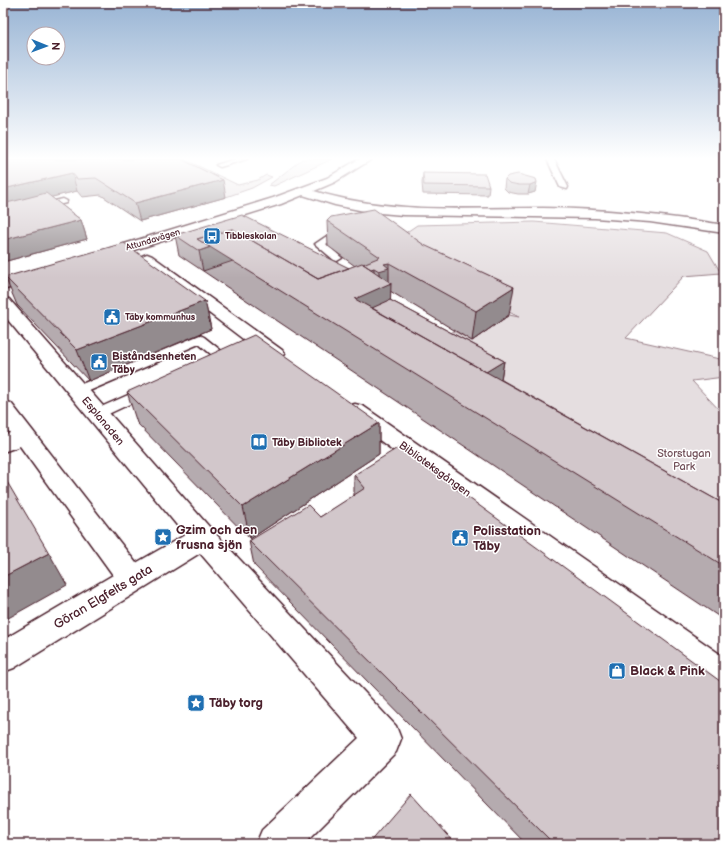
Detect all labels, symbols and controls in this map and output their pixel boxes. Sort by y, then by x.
north arrow [26,26,66,66]
text: N [49,42,62,50]
bus stop icon: Tibbleskolan [202,226,222,246]
street label: Attundavägen [124,227,182,253]
place label: Tibbleskolan [225,231,277,242]
public building icon: Täby kommunhus [102,307,122,327]
place label: Täby kommunhus [125,312,196,323]
place label: Biståndsenheten Täby [112,350,196,376]
public building icon: Biståndsenheten Täby [89,352,109,372]
street label: Esplanaden [79,394,127,448]
library icon: Täby Bibliotek [249,432,269,452]
place label: Täby Bibliotek [272,436,342,449]
street label: Biblioteksgången [396,439,474,499]
park label: Storstugan Park [657,447,711,473]
place label: Gzim och den frusna sjön [176,522,257,553]
place label: Polisstation Täby [473,523,541,554]
place icon: Gzim och den frusna sjön [153,527,173,547]
public building icon: Polisstation Täby [450,528,470,548]
street label: Göran Elgfelts gata [51,561,155,633]
shop icon: Black & Pink [607,661,627,681]
place label: Black & Pink [630,663,705,679]
place icon: Täby torg [186,693,206,713]
place label: Täby torg [209,695,263,711]

